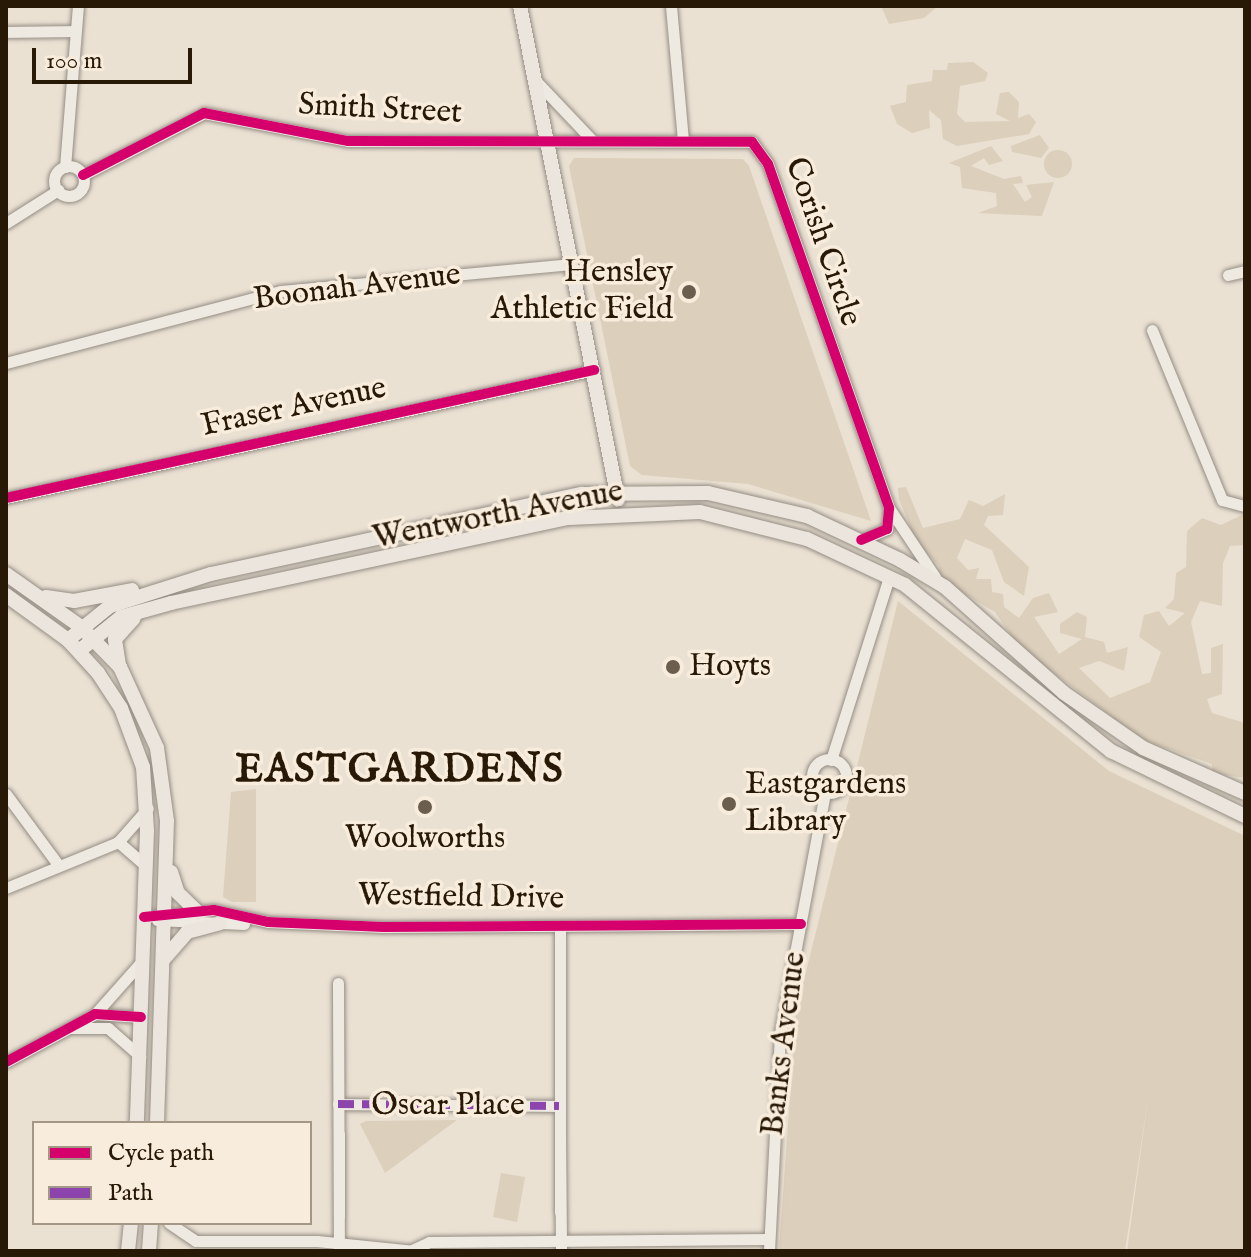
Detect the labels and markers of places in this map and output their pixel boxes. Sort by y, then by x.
place label: Hensley Athletic Field [491,255,673,330]
marker: Hensley Athletic Field [680,283,698,301]
place label: Hoyts [689,648,771,686]
marker: Hoyts [664,658,682,676]
place label: Eastgardens Library [745,767,906,842]
marker: Eastgardens Library [720,795,738,813]
marker: Woolworths [416,798,434,816]
place label: Woolworths [345,820,505,858]

